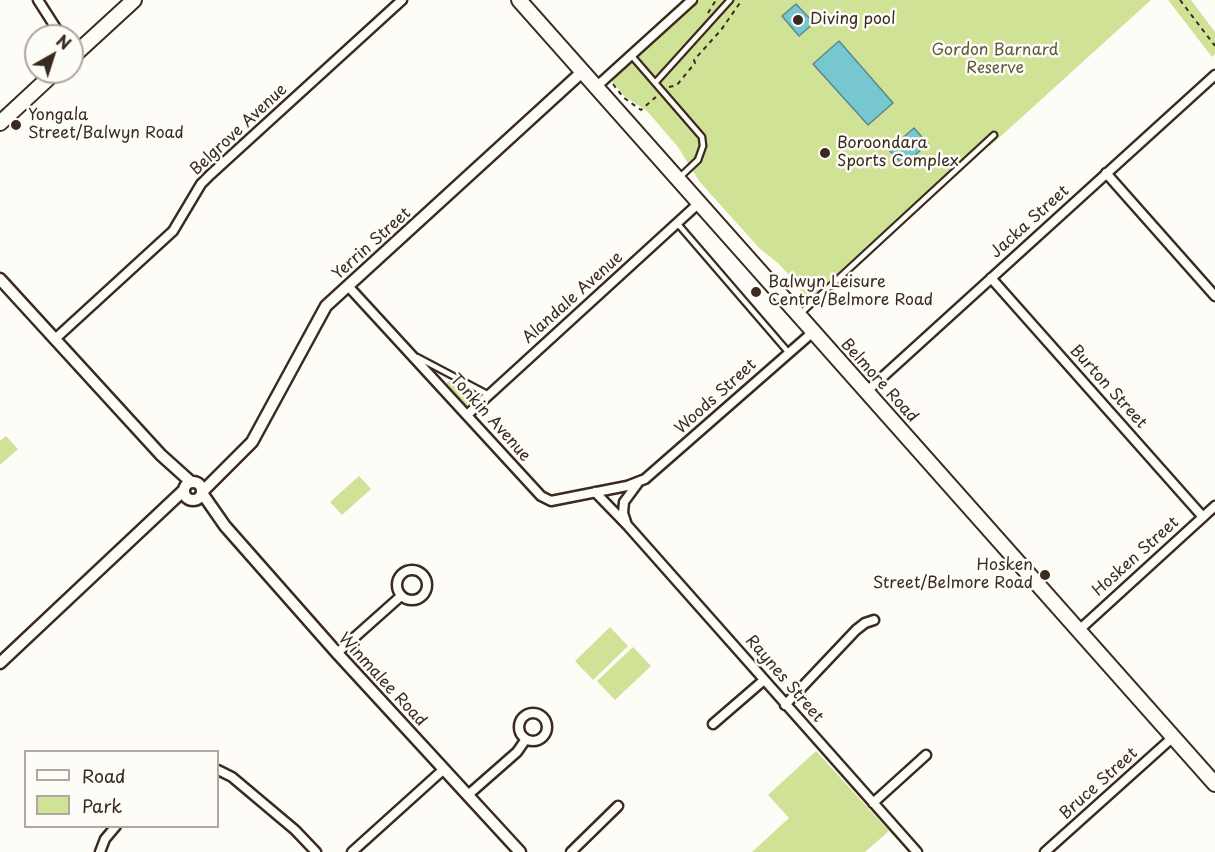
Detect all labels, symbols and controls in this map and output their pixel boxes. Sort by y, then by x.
place label: Diving pool [810,10,896,30]
marker: Diving pool [791,13,805,27]
north arrow [24,24,84,84]
text: N [52,28,77,55]
park label: Gordon Barnard Reserve [931,41,1059,79]
street label: Belgrove Avenue [187,80,291,180]
place label: Yongala Street/Balwyn Road [28,106,184,144]
marker: Yongala Street/Balwyn Road [9,118,23,132]
place label: Boroondara Sports Complex [837,134,959,172]
marker: Boroondara Sports Complex [818,146,832,160]
street label: Jacka Street [987,182,1073,262]
street label: Yerrin Street [329,204,415,284]
street label: Alandale Avenue [519,248,627,348]
place label: Balwyn Leisure Centre/Belmore Road [768,273,933,311]
marker: Balwyn Leisure Centre/Belmore Road [749,285,763,299]
street label: Belmore Road [836,335,922,427]
street label: Burton Street [1065,341,1151,433]
street label: Woods Street [671,355,761,439]
street label: Tonkin Avenue [446,370,534,466]
street label: Hosken Street [1089,513,1183,601]
place label: Hosken Street/Belmore Road [873,556,1033,594]
marker: Hosken Street/Belmore Road [1038,568,1052,582]
street label: Winmalee Road [334,629,430,731]
street label: Raynes Street [741,631,827,727]
street label: Bruce Street [1056,744,1142,824]
legend [24,750,219,828]
text: Road [82,762,126,789]
text: Park [82,792,122,819]

